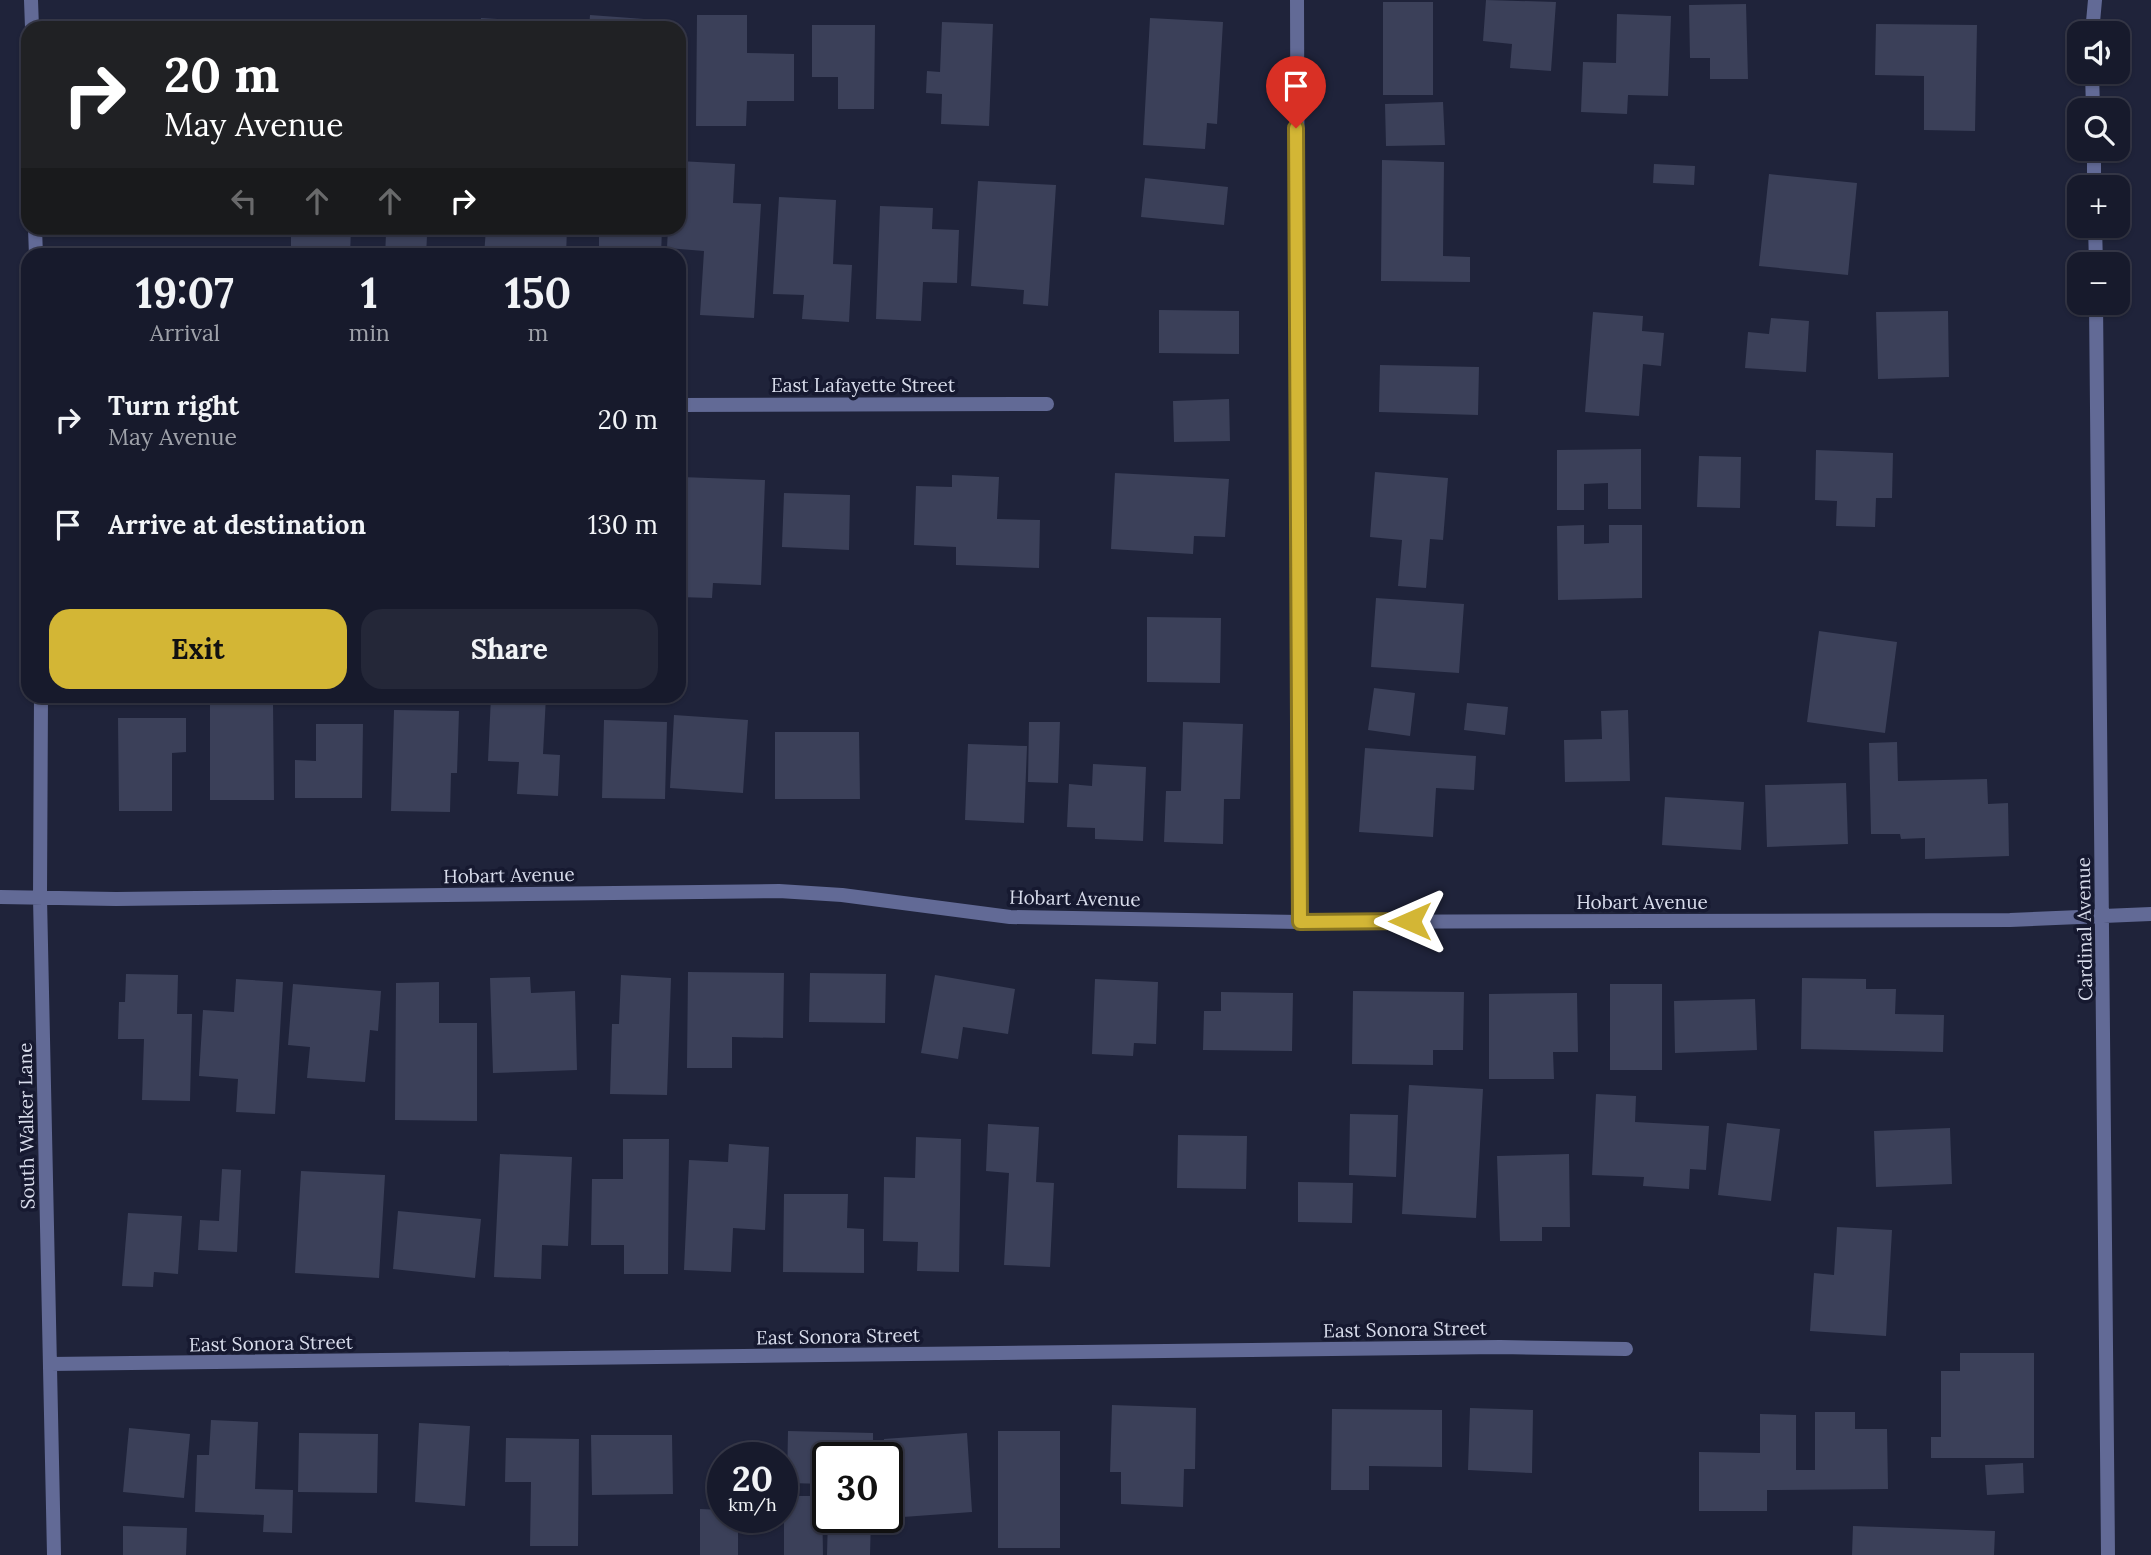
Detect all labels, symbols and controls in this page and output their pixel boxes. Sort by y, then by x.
map controls [2067,21,2130,315]
button: sound [2067,21,2130,84]
text: 20 m [164,43,279,105]
icon: right [49,49,140,140]
pin [1266,56,1326,128]
icon: arrive [1277,67,1315,105]
button: search [2067,98,2130,161]
text: May Avenue [164,104,344,145]
button: + [2067,175,2130,238]
icon: left [225,182,263,220]
icon: ahead [298,182,336,220]
icon: ahead [371,182,409,220]
icon: right [444,182,482,220]
button: − [2067,252,2130,315]
text: 19:07 [136,266,234,320]
text: 1 [361,266,378,320]
text: 150 [505,266,571,320]
text: Arrival [150,318,220,347]
text: min [349,318,390,347]
text: m [528,318,548,347]
street label: East Lafayette Street [771,373,956,397]
text: Turn right [108,389,239,422]
icon: right [49,401,87,439]
text: 20 m [598,403,658,436]
text: May Avenue [108,422,237,451]
icon: arrive [49,506,87,544]
text: Arrive at destination [108,508,366,541]
text: 130 m [588,508,658,541]
button: Exit [49,609,347,689]
button: Share [361,609,658,689]
street label: Cardinal Avenue [2071,857,2097,1001]
street label: Hobart Avenue [443,862,575,888]
position arrow [1373,884,1447,958]
street label: Hobart Avenue [1009,885,1141,911]
street label: Hobart Avenue [1576,890,1708,914]
street label: South Walker Lane [13,1042,39,1210]
street label: East Sonora Street [1323,1316,1488,1342]
street label: East Sonora Street [756,1323,921,1349]
street label: East Sonora Street [189,1330,354,1356]
speed limit sign: 30 [812,1442,903,1533]
text: 20 [732,1456,773,1501]
text: km/h [728,1493,777,1516]

